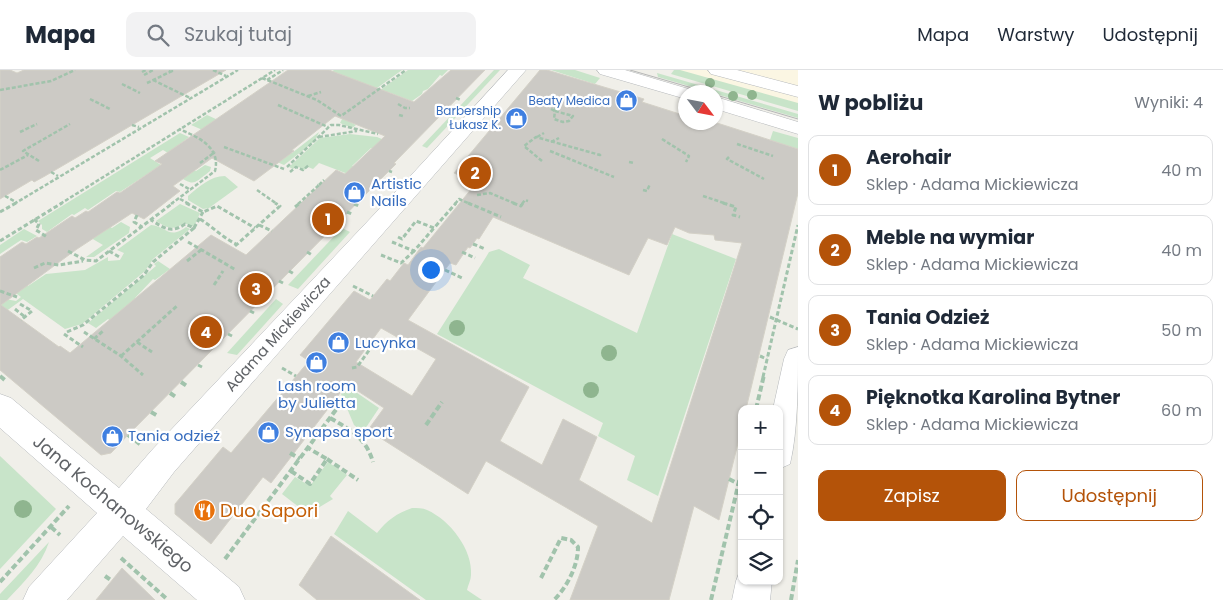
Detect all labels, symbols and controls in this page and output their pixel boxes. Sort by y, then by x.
search box [126,12,476,57]
text: Mapa [25,18,96,51]
icon: search [144,21,172,49]
text: Szukaj tutaj [184,21,292,48]
text: Mapa [917,22,969,47]
text: Warstwy [997,22,1074,47]
text: Udostępnij [1102,22,1198,47]
north arrow [678,85,723,130]
text: W pobliżu [818,88,923,117]
shop icon: Beaty Medica [614,89,638,113]
text: Wyniki: 4 [1134,91,1203,114]
place label: Beaty Medica [529,92,610,109]
place label: Barbership Łukasz K. [436,102,501,133]
shop icon: Barbership Łukasz K. [505,106,529,130]
text: Aerohair [866,144,951,171]
pin: 2 [459,154,491,192]
text: 1 [832,159,838,182]
text: 40 m [1161,159,1202,182]
place label: Artistic Nails [371,173,422,211]
text: Sklep · Adama Mickiewicza [866,173,1079,196]
shop icon: Artistic Nails [343,181,367,205]
pin: 1 [312,200,344,238]
text: Meble na wymiar [866,224,1034,251]
text: 2 [830,239,840,262]
text: 40 m [1161,239,1202,262]
text: Sklep · Adama Mickiewicza [866,253,1079,276]
your location [418,257,444,283]
pin: 3 [240,270,272,308]
street label: Adama Mickiewicza [220,271,335,396]
text: Tania Odzież [866,304,989,331]
pin: 4 [190,313,222,351]
text: 3 [830,319,840,342]
text: 50 m [1161,319,1202,342]
shop icon: Lucynka [327,331,351,355]
place label: Lucynka [355,332,416,353]
text: Sklep · Adama Mickiewicza [866,333,1079,356]
shop icon: Lash room by Julietta [305,351,329,375]
place label: Lash room by Julietta [278,375,356,413]
text: Pięknotka Karolina Bytner [866,384,1120,411]
text: 4 [830,399,840,422]
text: 60 m [1161,399,1202,422]
map controls [738,405,783,585]
button: + [738,405,783,450]
text: Sklep · Adama Mickiewicza [866,413,1079,436]
shop icon: Synapsa sport [257,420,281,444]
place label: Synapsa sport [285,421,393,442]
shop icon: Tania odzież [100,424,124,448]
place label: Tania odzież [128,425,220,446]
street label: Jana Kochanowskiego [28,429,199,578]
button: − [738,450,783,495]
button: Zapisz [818,470,1006,521]
button: Udostępnij [1016,470,1203,521]
button: locate [738,495,783,540]
place label: Duo Sapori [220,498,318,523]
restaurant icon: Duo Sapori [192,499,216,523]
button: layers [738,540,783,585]

